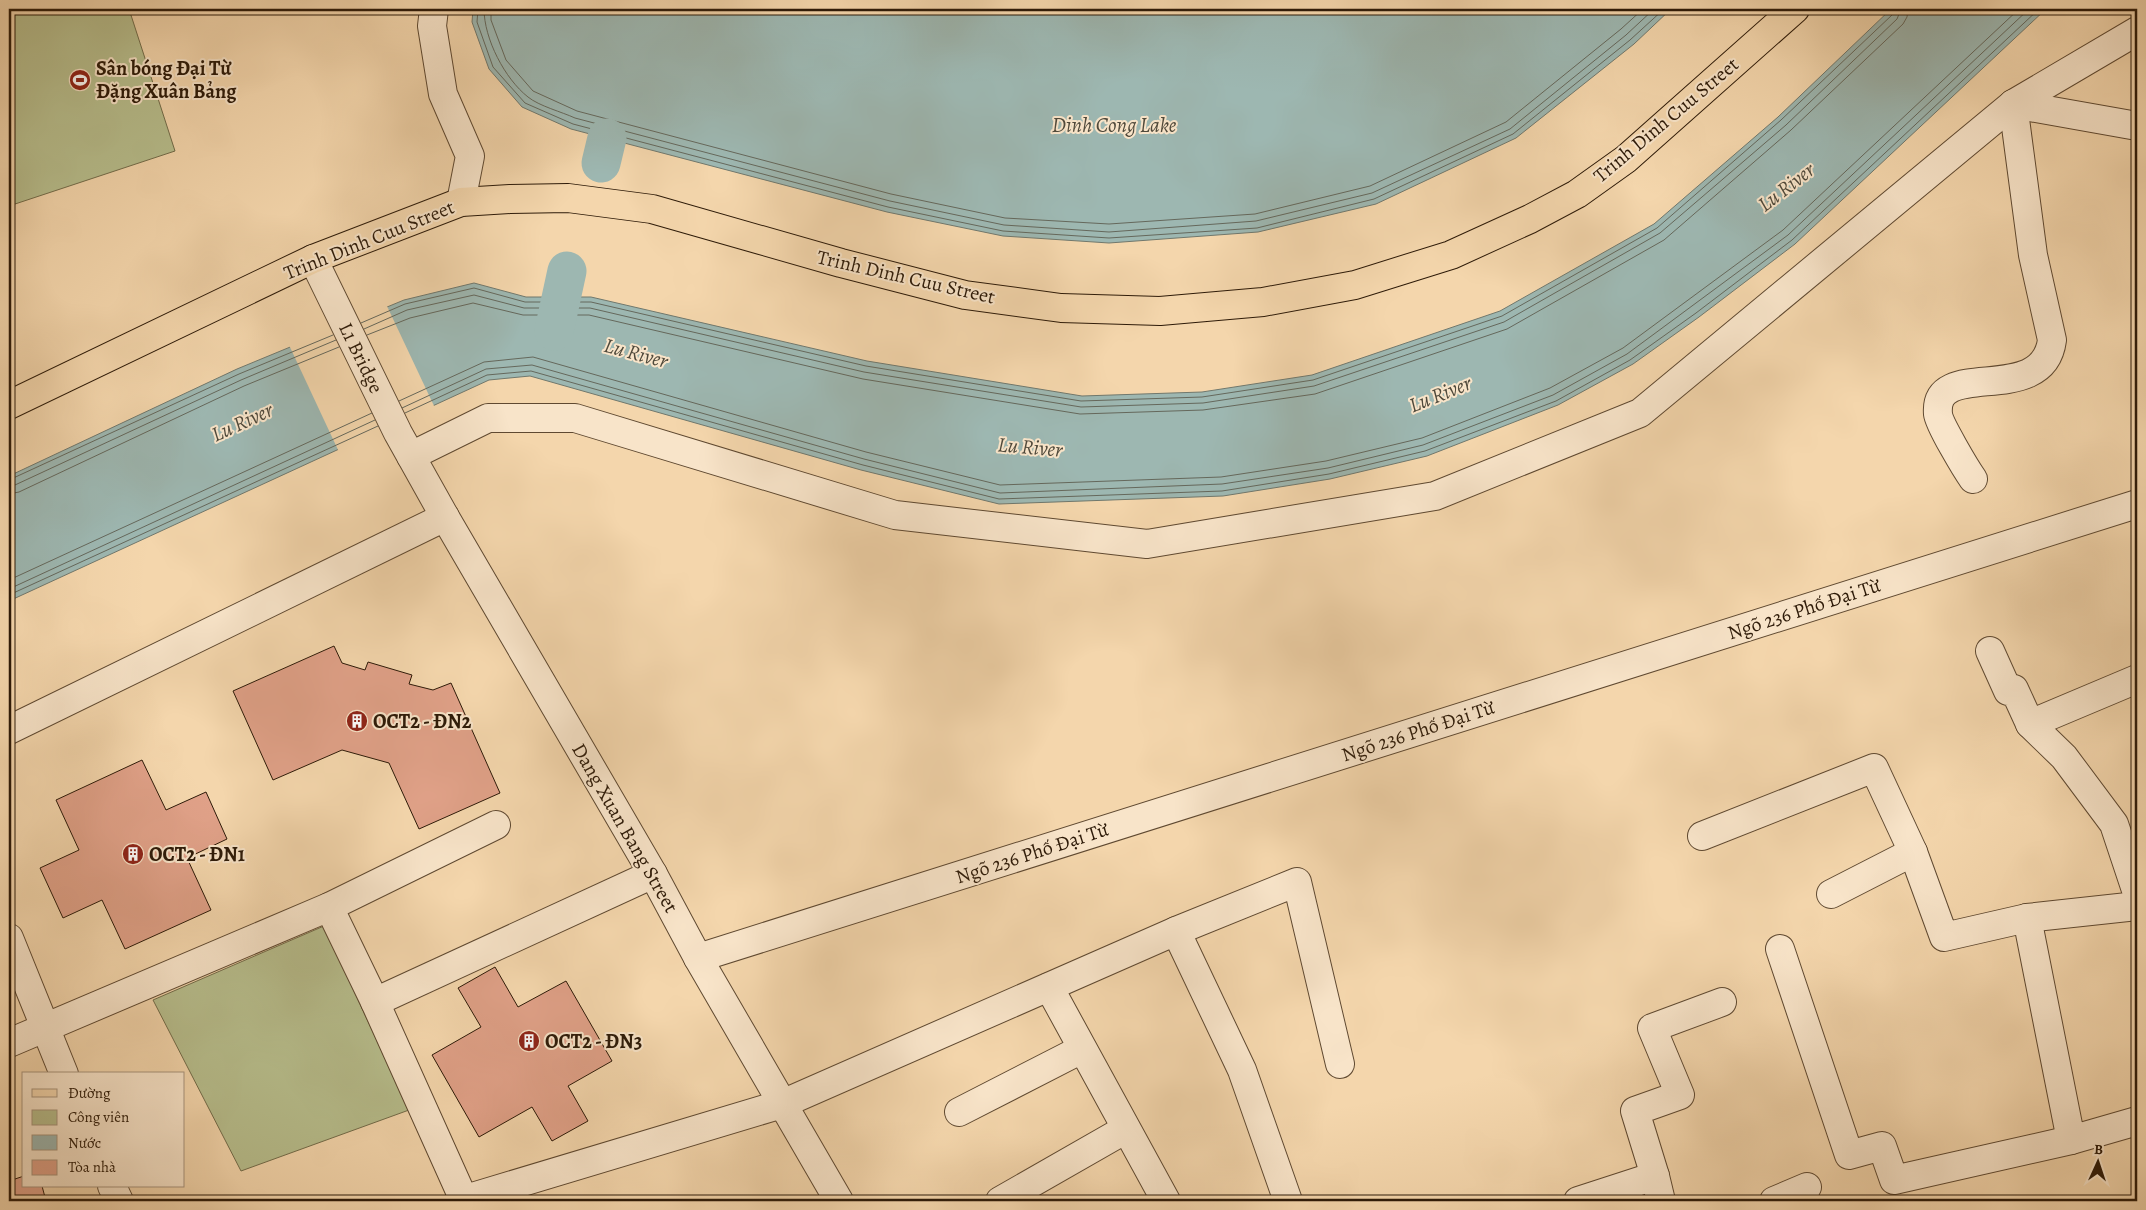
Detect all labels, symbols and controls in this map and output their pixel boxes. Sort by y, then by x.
street label: Trinh Dinh Cuu Street [1588,51,1745,189]
place label: Sân bóng Đại Từ Đặng Xuân Bảng [96,55,237,105]
sports icon: Sân bóng Đại Từ Đặng Xuân Bảng [68,68,92,92]
water label: Dinh Cong Lake [1052,111,1177,139]
water label: Lu River [1752,156,1821,218]
street label: Trinh Dinh Cuu Street [280,193,459,287]
street label: Trinh Dinh Cuu Street [814,243,998,311]
street label: L1 Bridge [332,318,390,398]
water label: Lu River [601,331,672,375]
water label: Lu River [1405,369,1476,419]
water label: Lu River [207,395,278,448]
water label: Lu River [996,430,1064,464]
street label: Ngõ 236 Phố Đại Từ [1724,572,1884,646]
street label: Ngõ 236 Phố Đại Từ [1338,694,1498,768]
place label: OCT2 - ĐN2 [373,708,472,735]
building icon: OCT2 - ĐN2 [345,709,369,733]
street label: Dang Xuan Bang Street [565,738,685,918]
street label: Ngõ 236 Phố Đại Từ [952,816,1112,890]
place label: OCT2 - ĐN1 [149,841,245,868]
building icon: OCT2 - ĐN1 [121,842,145,866]
place label: OCT2 - ĐN3 [545,1028,642,1055]
building icon: OCT2 - ĐN3 [517,1029,541,1053]
legend [22,1072,185,1188]
text: Đường [68,1083,111,1103]
text: Công viên [68,1107,129,1127]
text: Nước [68,1133,101,1153]
north arrow [2074,1138,2124,1188]
text: B [2094,1140,2104,1159]
text: Tòa nhà [68,1157,116,1177]

